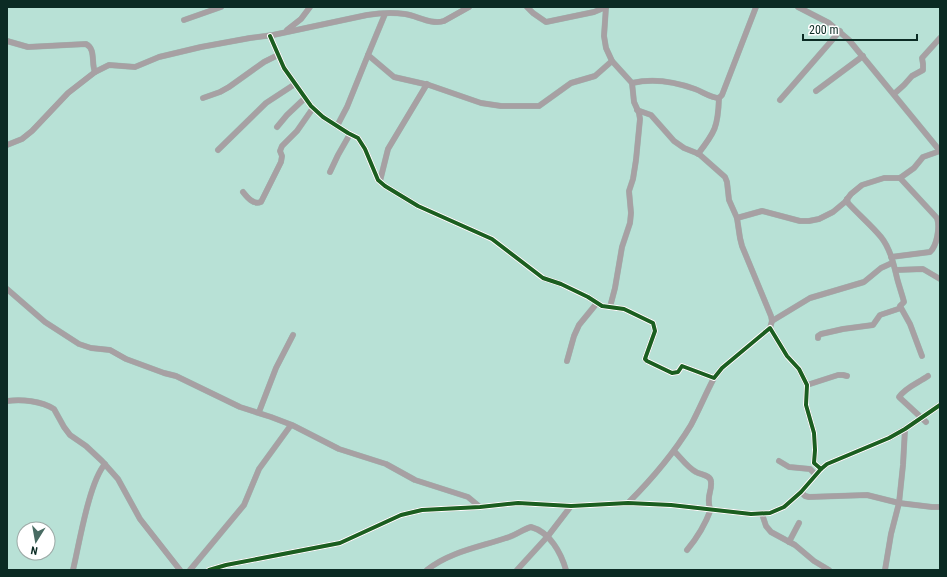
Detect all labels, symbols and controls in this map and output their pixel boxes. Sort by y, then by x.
scale bar [803,16,917,42]
text: 200 m [809,23,839,37]
north arrow [16,521,56,561]
text: N [29,543,39,557]

